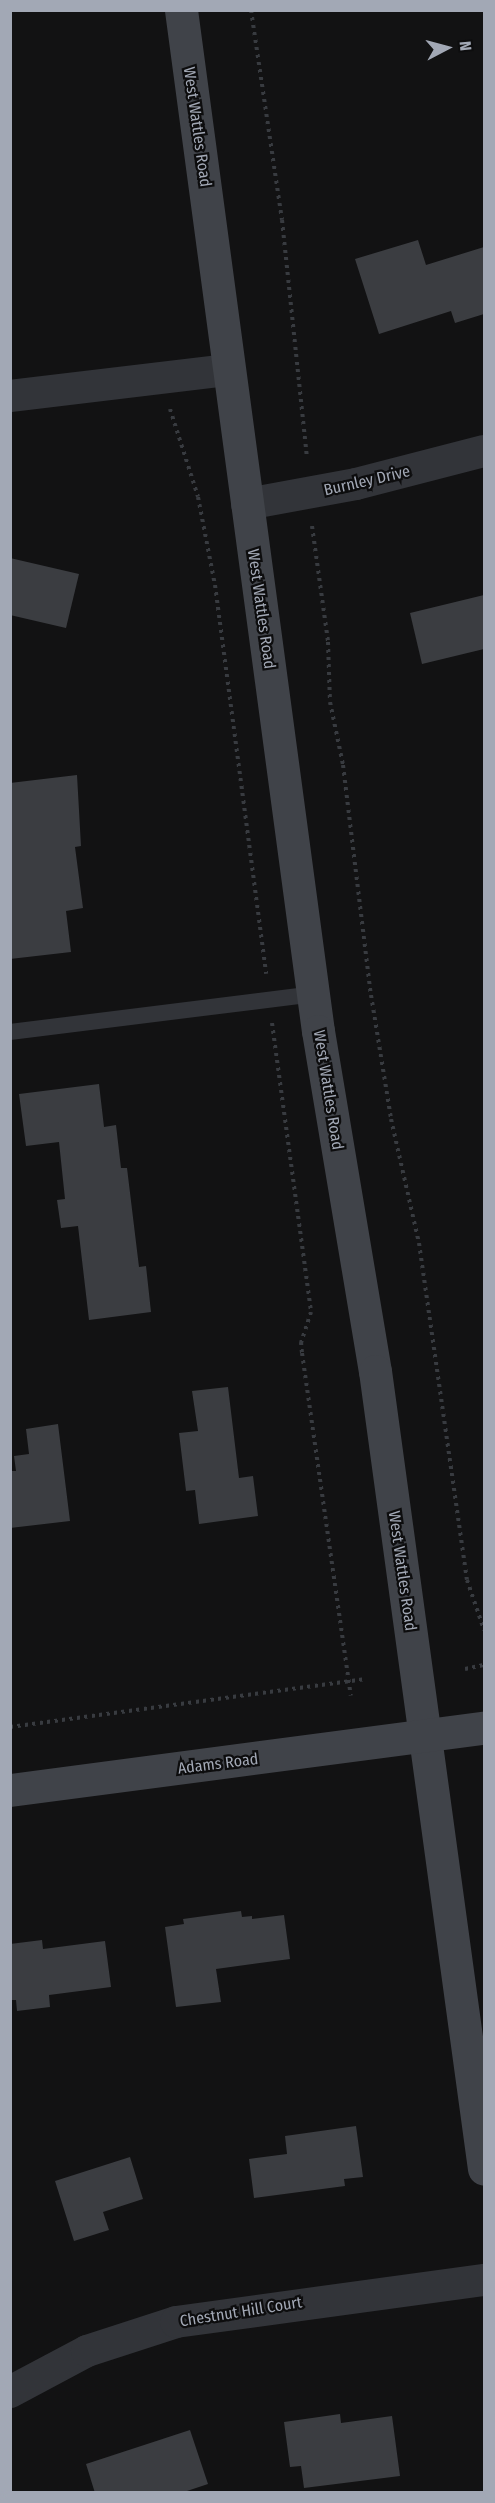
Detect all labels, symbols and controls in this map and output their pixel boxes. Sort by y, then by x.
north arrow [417,18,477,78]
text: N [455,40,475,52]
street label: West Wattles Road [179,66,215,188]
street label: Burnley Drive [322,462,412,500]
street label: West Wattles Road [243,548,279,670]
street label: West Wattles Road [309,1029,347,1151]
street label: West Wattles Road [384,1510,420,1632]
street label: Adams Road [177,1750,259,1778]
street label: Chestnut Hill Court [179,2293,303,2331]

